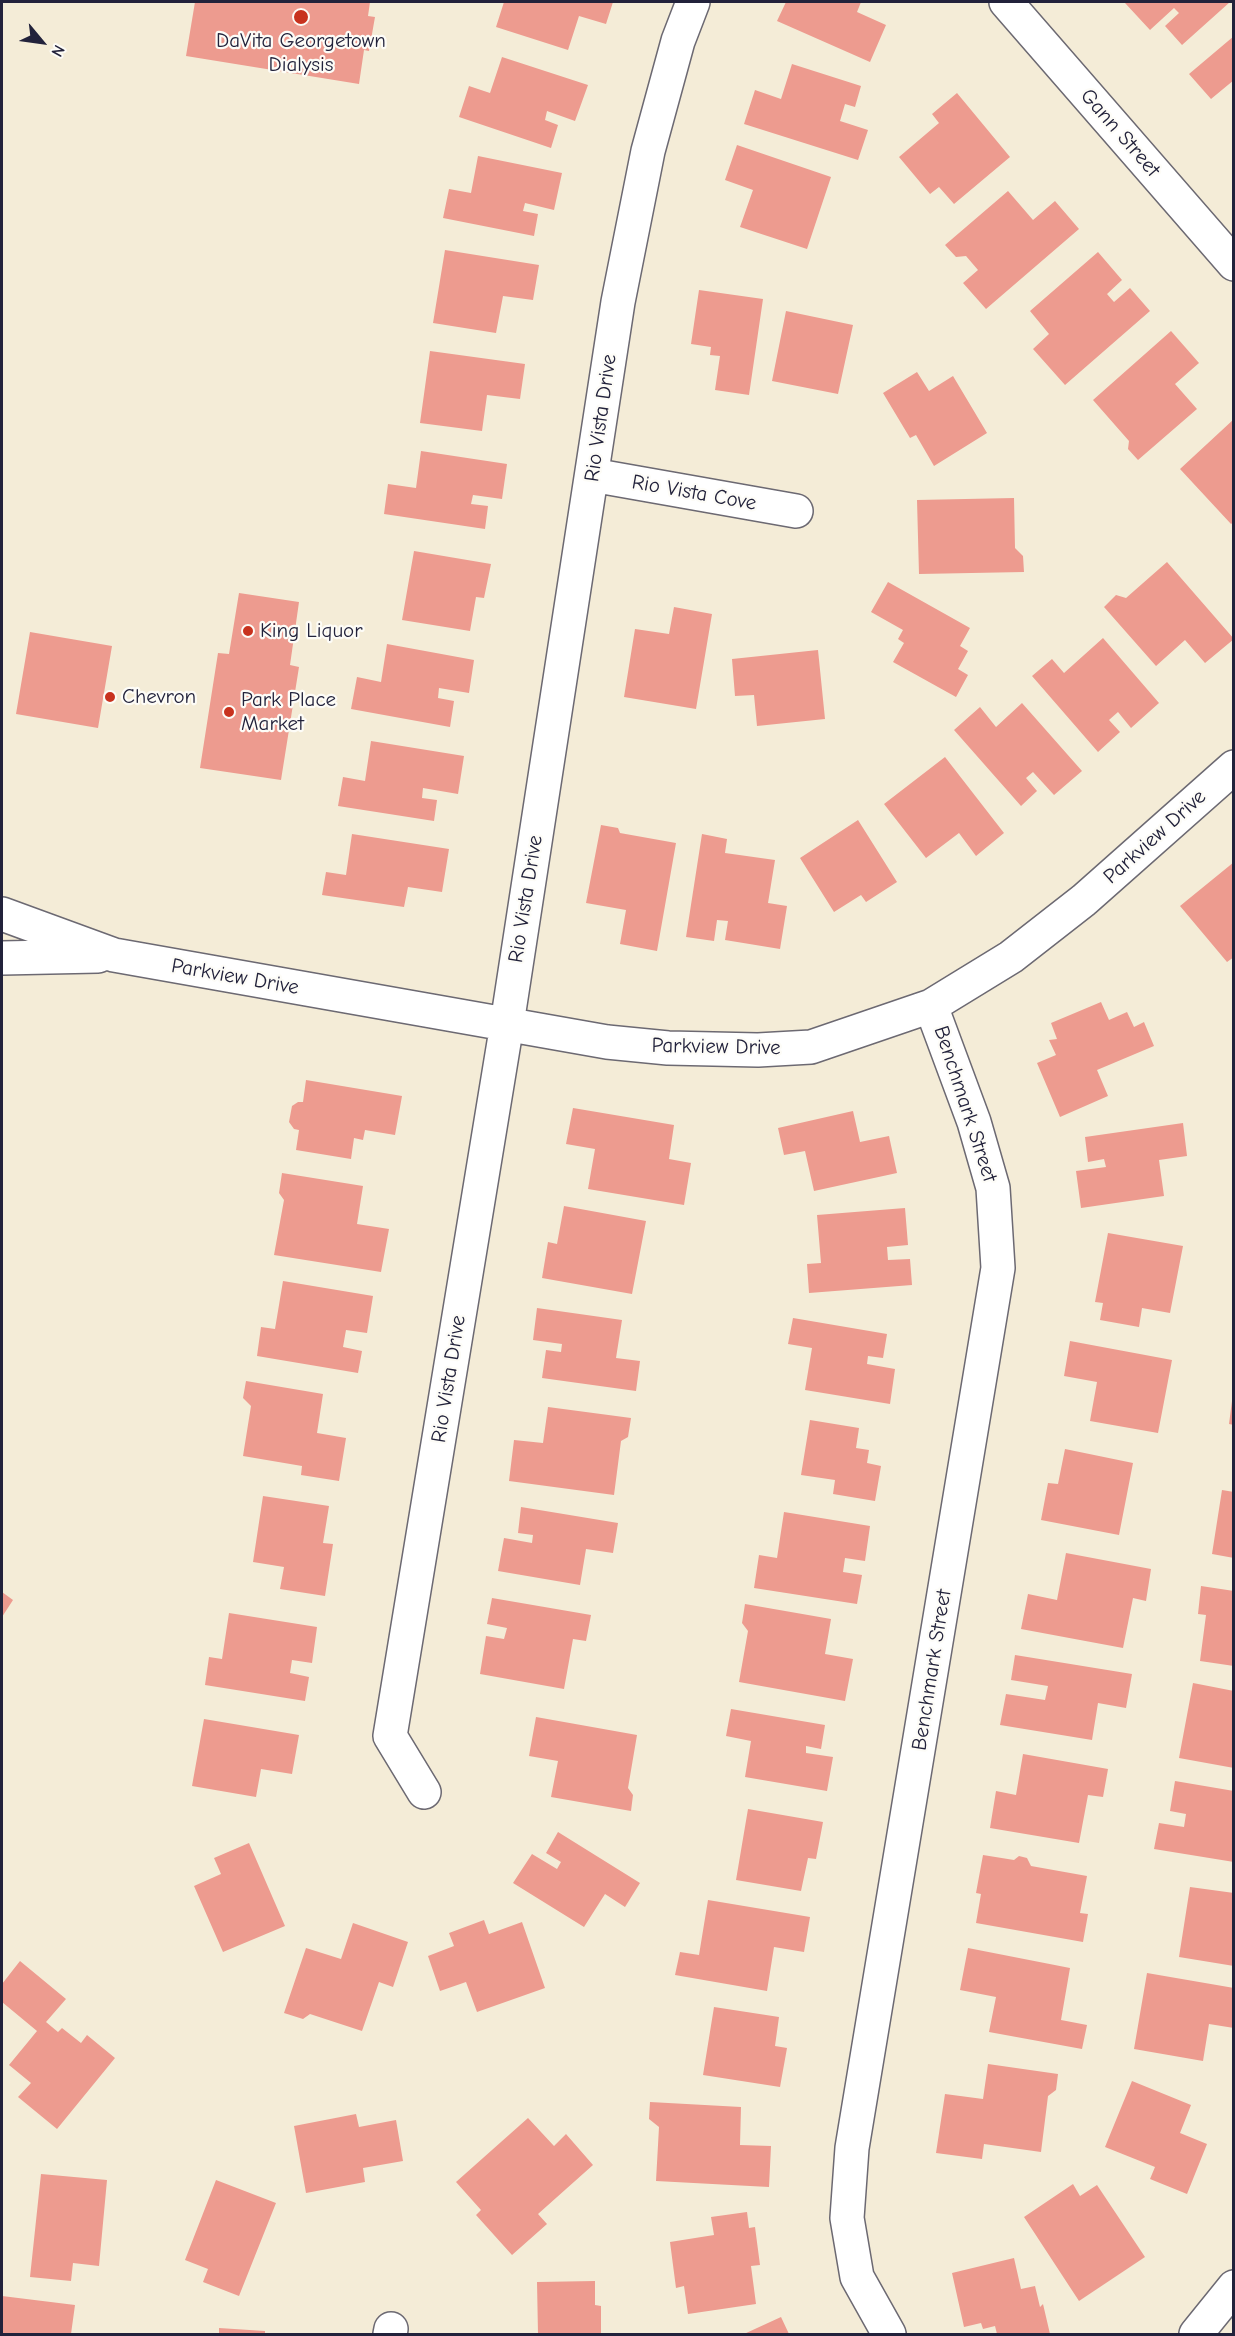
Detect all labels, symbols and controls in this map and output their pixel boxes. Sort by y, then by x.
marker: DaVita Georgetown Dialysis [292,8,310,26]
north arrow [12,12,72,72]
place label: DaVita Georgetown Dialysis [216,28,386,78]
text: N [47,42,68,60]
street label: Gann Street [1075,84,1165,182]
street label: Rio Vista Drive [580,353,622,483]
street label: Rio Vista Cove [630,470,758,516]
place label: King Liquor [260,618,363,644]
marker: King Liquor [241,624,255,638]
place label: Chevron [122,684,196,710]
place label: Park Place Market [241,687,336,737]
marker: Chevron [103,690,117,704]
marker: Park Place Market [222,705,236,719]
street label: Parkview Drive [1099,784,1211,890]
street label: Rio Vista Drive [503,834,549,964]
street label: Parkview Drive [169,953,301,1001]
street label: Benchmark Street [928,1023,1002,1185]
street label: Parkview Drive [651,1033,781,1061]
street label: Rio Vista Drive [426,1314,472,1444]
street label: Benchmark Street [907,1588,957,1752]

